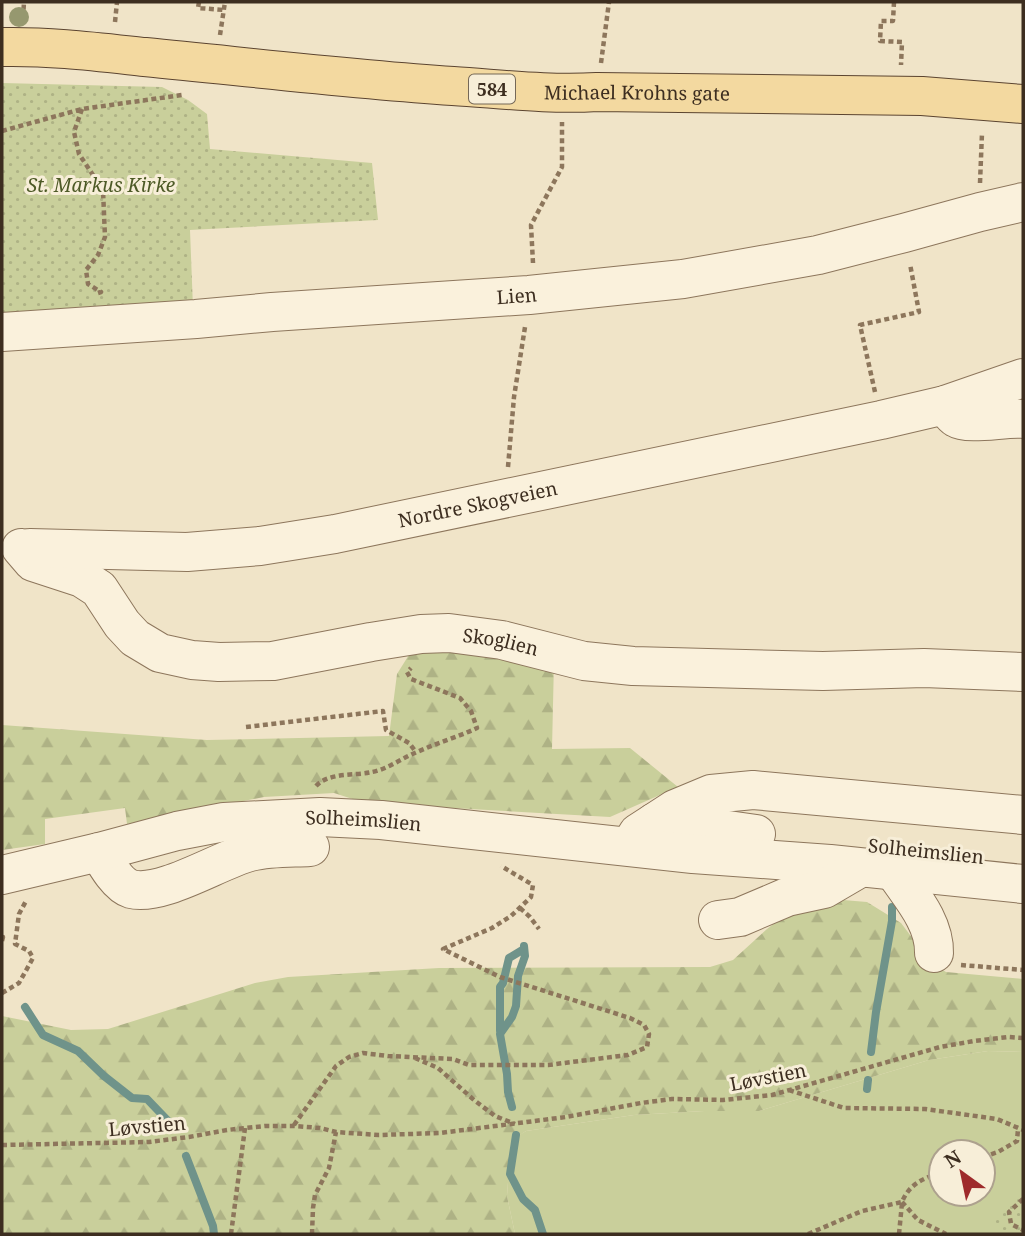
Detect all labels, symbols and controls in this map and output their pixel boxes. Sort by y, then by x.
road number: 584 [469,74,515,104]
street label: Michael Krohns gate [544,79,730,107]
park label: St. Markus Kirke [27,172,175,198]
street label: Lien [496,281,538,310]
street label: Nordre Skogveien [396,475,560,534]
street label: Skoglien [461,622,541,662]
street label: Solheimslien [305,804,423,837]
street label: Solheimslien [867,832,985,870]
street label: Løvstien [727,1057,809,1097]
street label: Løvstien [107,1110,187,1142]
north arrow [927,1138,997,1208]
text: N [939,1144,966,1174]

